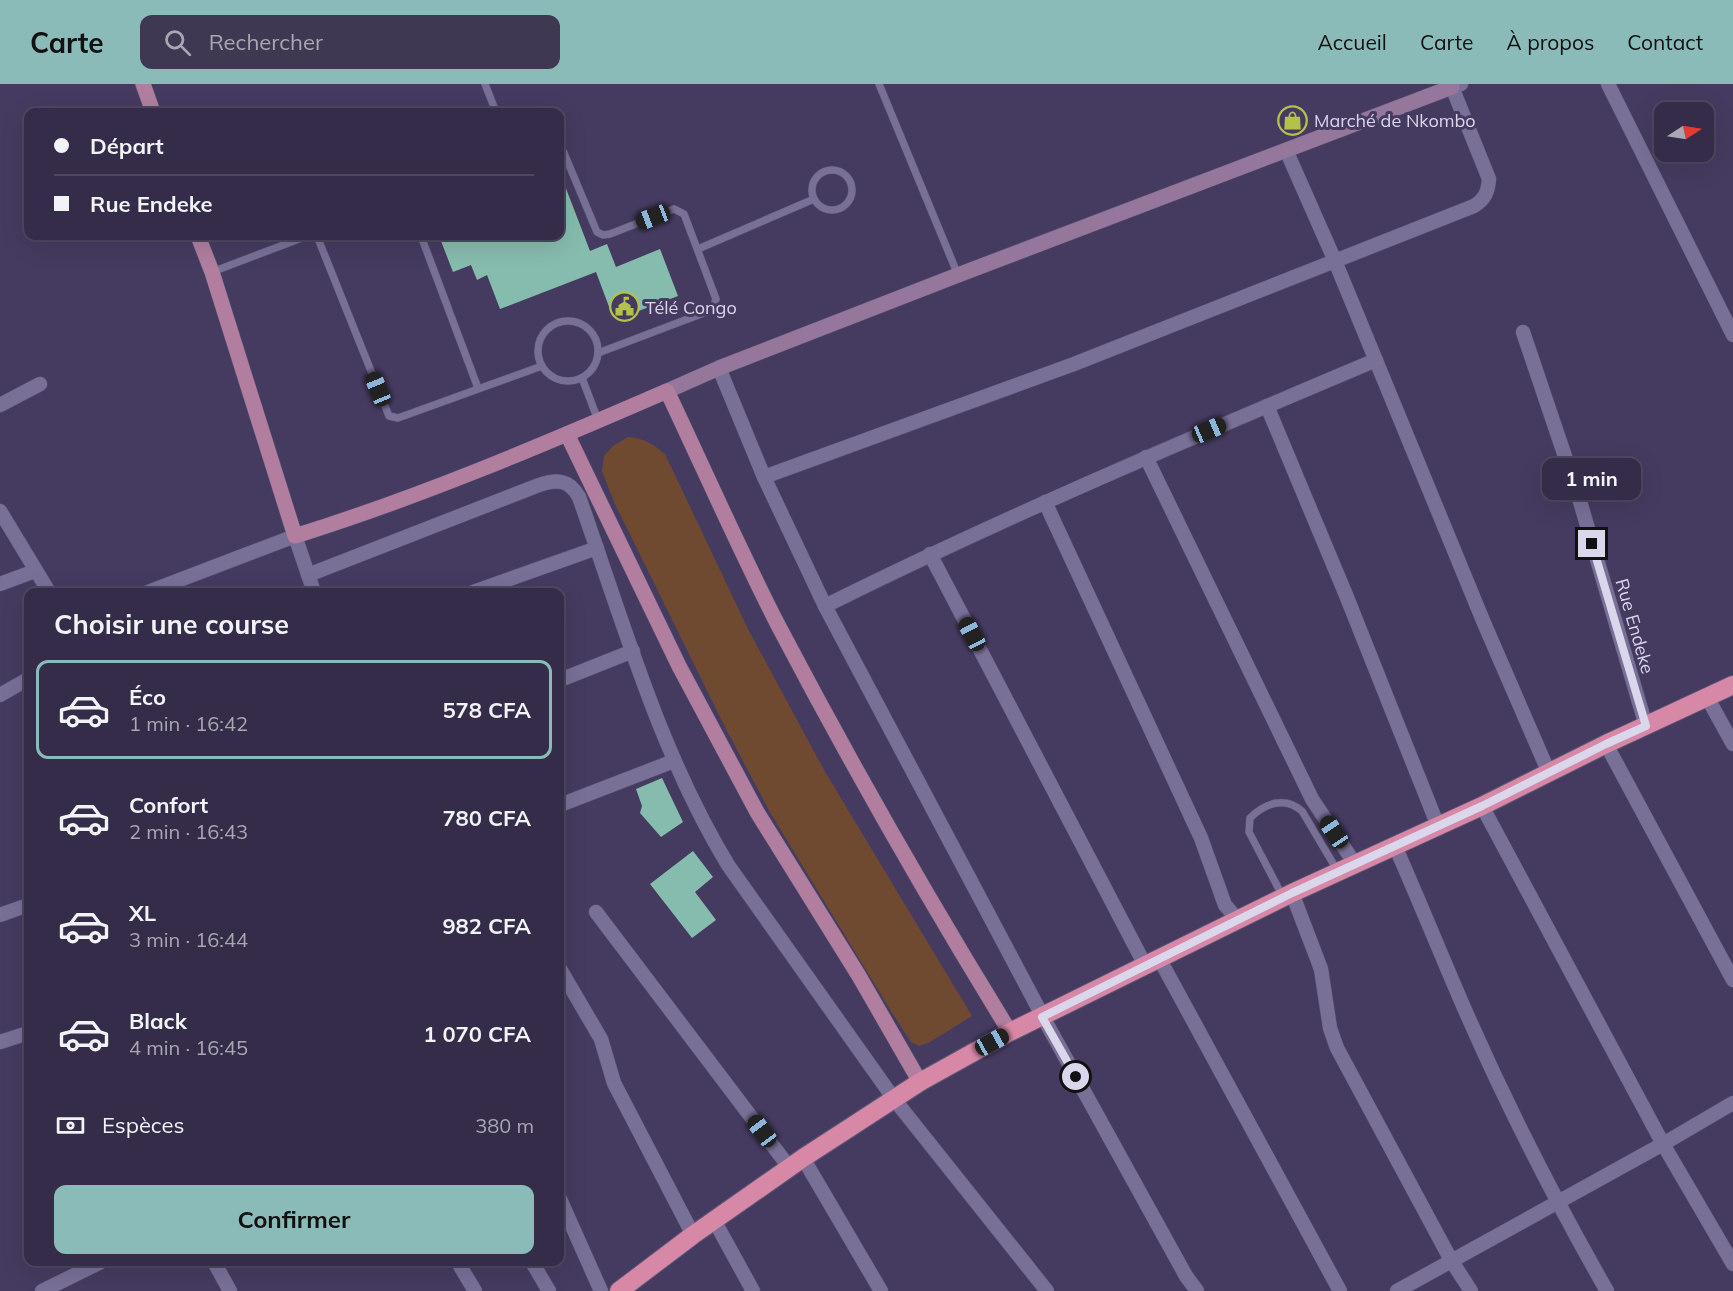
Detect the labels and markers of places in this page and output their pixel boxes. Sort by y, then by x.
shop icon: Marché de Nkombo [1277,104,1309,136]
place label: Marché de Nkombo [1314,109,1476,132]
public building icon: Télé Congo [608,291,640,323]
place label: Télé Congo [645,296,737,319]

